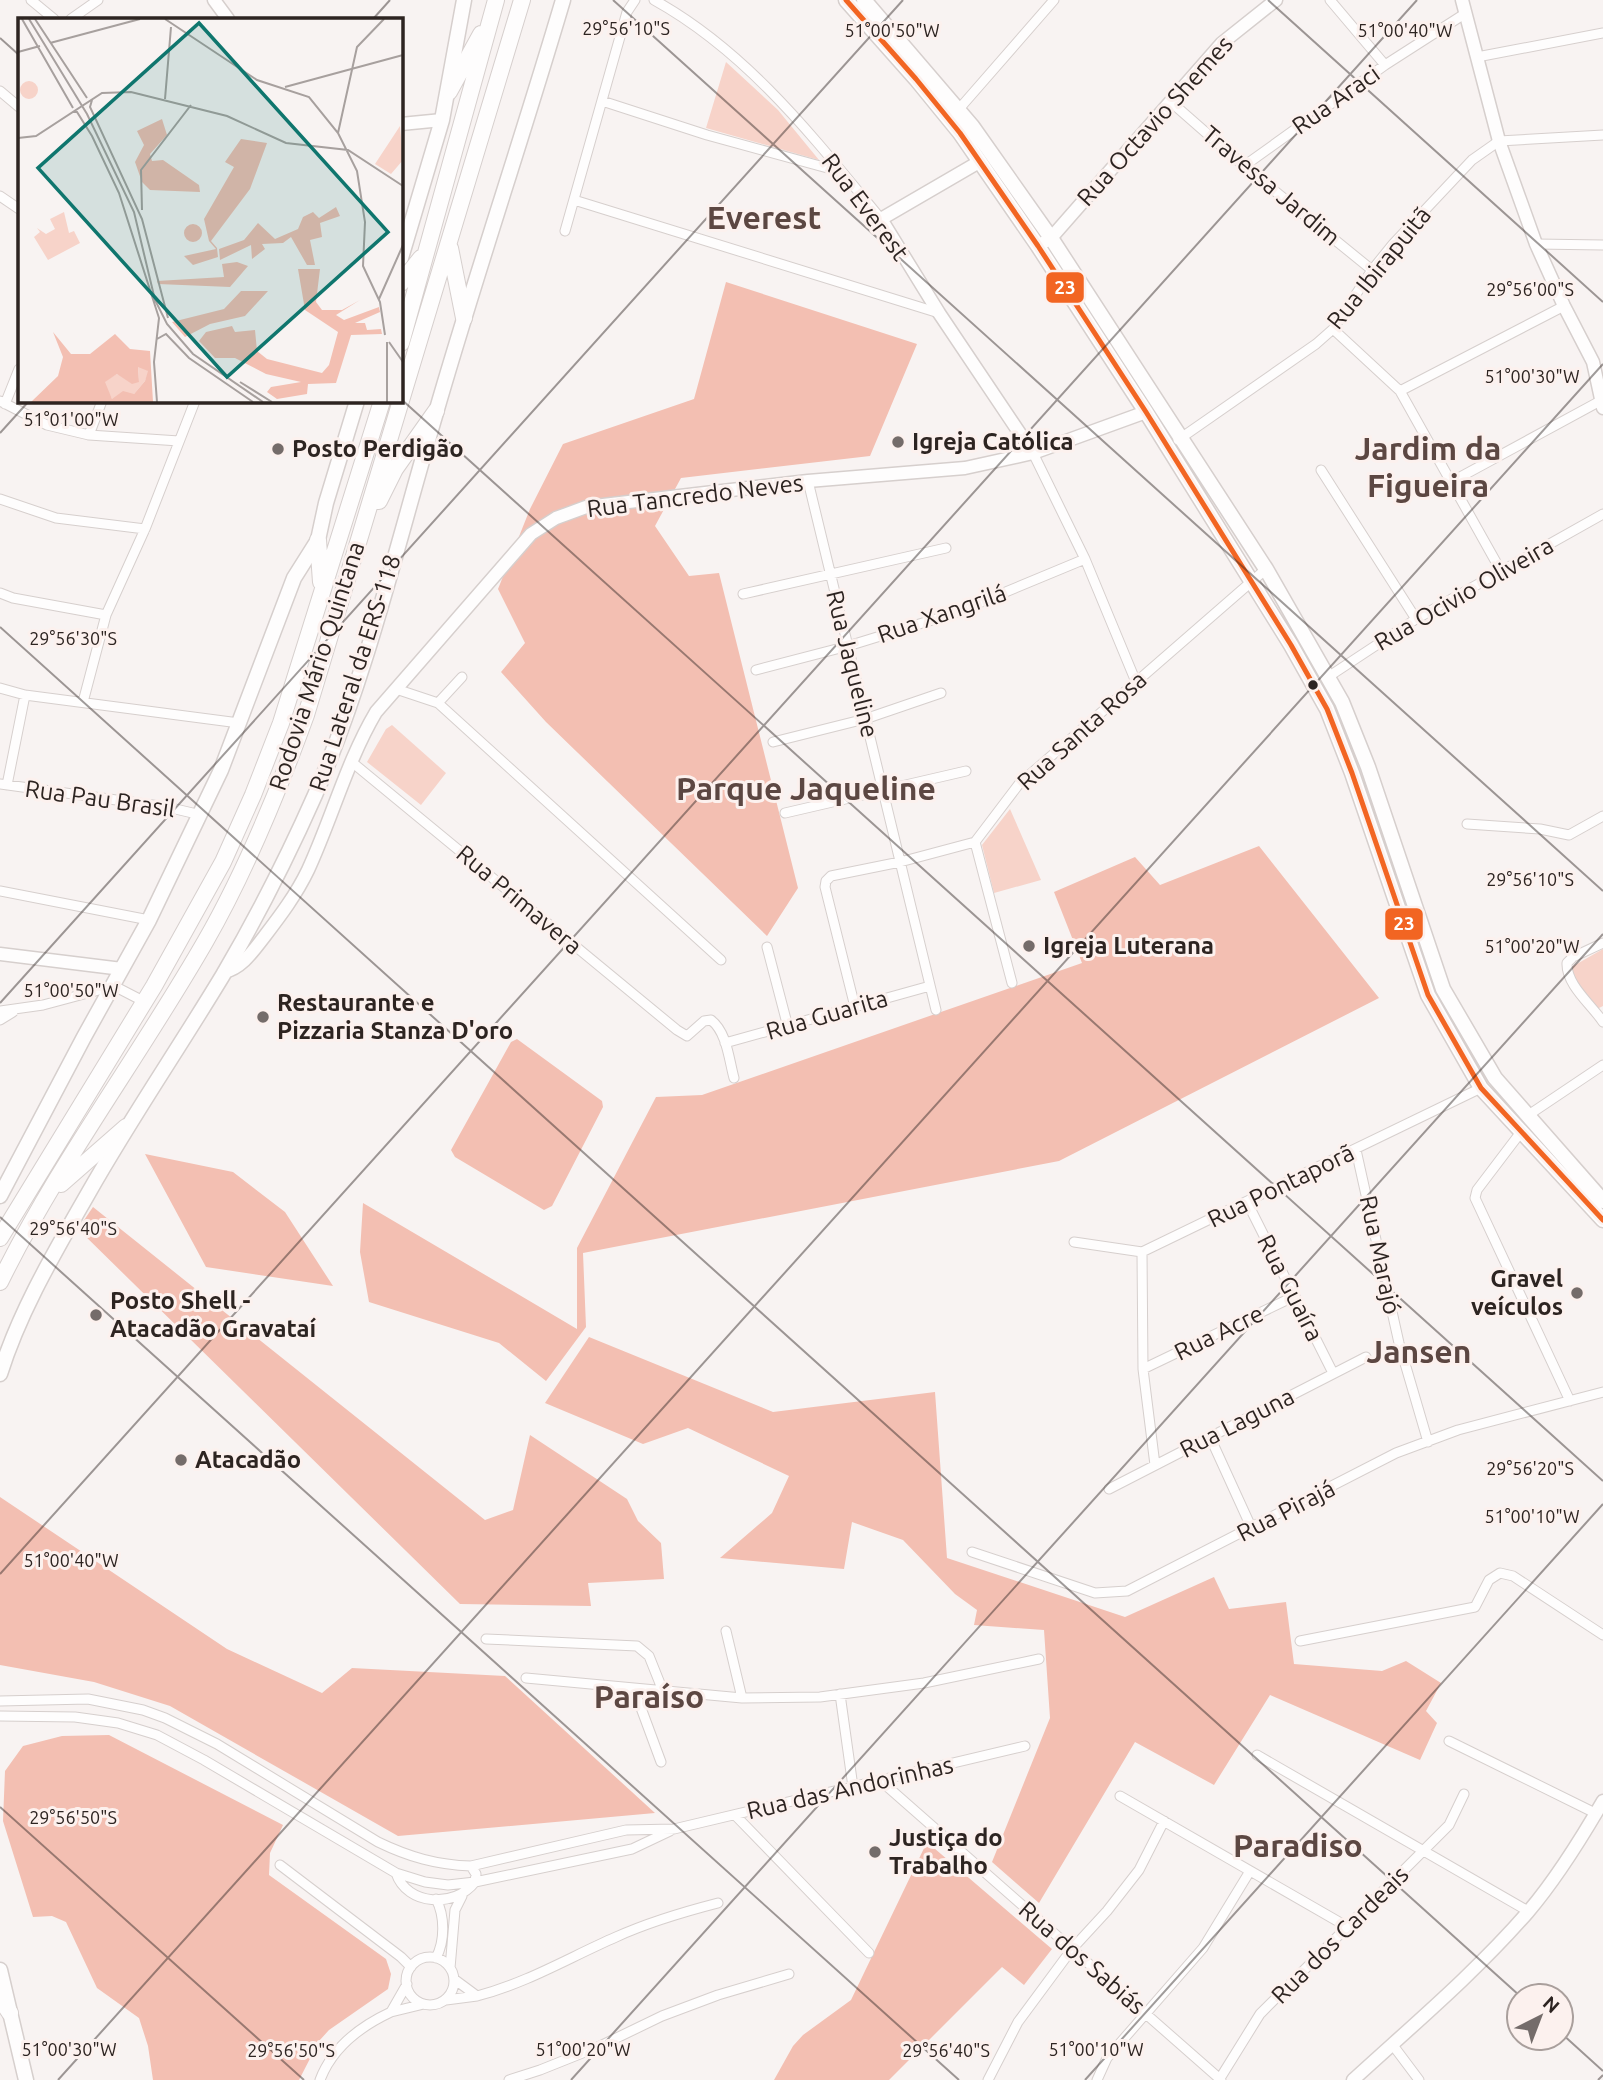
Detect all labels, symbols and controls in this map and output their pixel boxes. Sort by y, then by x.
inset map [18,18,402,402]
text: 29°56'10"S [582,18,670,38]
text: 51°00'50"W [844,20,940,40]
text: 51°00'40"W [1357,20,1453,40]
street label: Rua Octavio Shemes [1071,30,1238,211]
street label: Rua Araci [1287,60,1385,139]
street label: Travessa Jardim [1197,120,1346,251]
street label: Rua Everest [816,148,915,266]
district label: Everest [707,199,821,235]
street label: Rua Ibirapuitã [1321,201,1436,334]
line badge: 23 [1045,271,1085,304]
text: 23 [1054,276,1076,298]
text: 29°56'00"S [1486,279,1574,299]
text: 51°00'30"W [1484,366,1580,386]
text: 51°01'00"W [23,409,119,429]
place label: Igreja Católica [912,428,1074,455]
district label: Jardim da Figueira [1355,430,1501,503]
marker: Igreja Católica [890,434,906,450]
place label: Posto Perdigão [292,435,464,462]
marker: Posto Perdigão [270,441,286,457]
street label: Rua Tancredo Neves [585,469,805,522]
street label: Rua Ocivio Oliveira [1370,531,1558,656]
street label: Rodovia Mário Quintana [264,538,369,793]
street label: Rua Lateral da ERS-118 [303,551,406,795]
street label: Rua Xangrilá [874,579,1010,648]
street label: Rua Jaqueline [821,587,884,740]
text: 29°56'30"S [29,628,117,648]
street label: Rua Santa Rosa [1012,666,1152,796]
unlabelled marker [1306,678,1320,692]
district label: Parque Jaqueline [676,770,936,806]
street label: Rua Pau Brasil [23,775,177,822]
street label: Rua Primavera [451,839,587,960]
text: 29°56'10"S [1486,869,1574,889]
line badge: 23 [1384,907,1424,941]
text: 23 [1393,912,1415,934]
place label: Igreja Luterana [1043,932,1214,959]
text: 51°00'20"W [1484,936,1580,956]
marker: Igreja Luterana [1021,938,1037,954]
text: 51°00'50"W [23,980,119,1000]
street label: Rua Guarita [763,984,891,1045]
place label: Restaurante e Pizzaria Stanza D'oro [277,989,513,1044]
marker: Restaurante e Pizzaria Stanza D'oro [255,1009,271,1025]
street label: Rua Pontaporã [1203,1138,1358,1233]
street label: Rua Marajó [1355,1193,1406,1317]
text: 29°56'40"S [29,1218,117,1238]
street label: Rua Guaíra [1252,1230,1329,1345]
place label: Gravel veículos [1471,1265,1563,1320]
marker: Gravel veículos [1569,1285,1585,1301]
place label: Posto Shell - Atacadão Gravataí [110,1287,317,1342]
street label: Rua Acre [1170,1299,1268,1366]
marker: Posto Shell - Atacadão Gravataí [88,1307,104,1323]
district label: Jansen [1367,1333,1472,1369]
street label: Rua Laguna [1175,1382,1298,1463]
place label: Atacadão [195,1446,301,1473]
marker: Atacadão [173,1452,189,1468]
text: 29°56'20"S [1486,1458,1574,1478]
street label: Rua Pirajá [1232,1474,1339,1547]
text: 51°00'10"W [1484,1506,1580,1526]
text: 51°00'40"W [23,1550,119,1570]
district label: Paraíso [594,1678,704,1714]
street label: Rua das Andorinhas [744,1751,956,1824]
text: 29°56'50"S [29,1807,117,1827]
place label: Justiça do Trabalho [889,1824,1003,1879]
district label: Paradiso [1233,1827,1363,1863]
marker: Justiça do Trabalho [867,1844,883,1860]
street label: Rua dos Cardeais [1266,1861,1414,2009]
street label: Rua dos Sabiás [1014,1896,1151,2020]
north arrow [1505,1982,1575,2052]
text: N [1539,1991,1564,2017]
text: 51°00'30"W [21,2039,117,2059]
text: 51°00'20"W [535,2039,631,2059]
text: 51°00'10"W [1048,2039,1144,2059]
text: 29°56'50"S [247,2040,335,2060]
text: 29°56'40"S [902,2040,990,2060]

